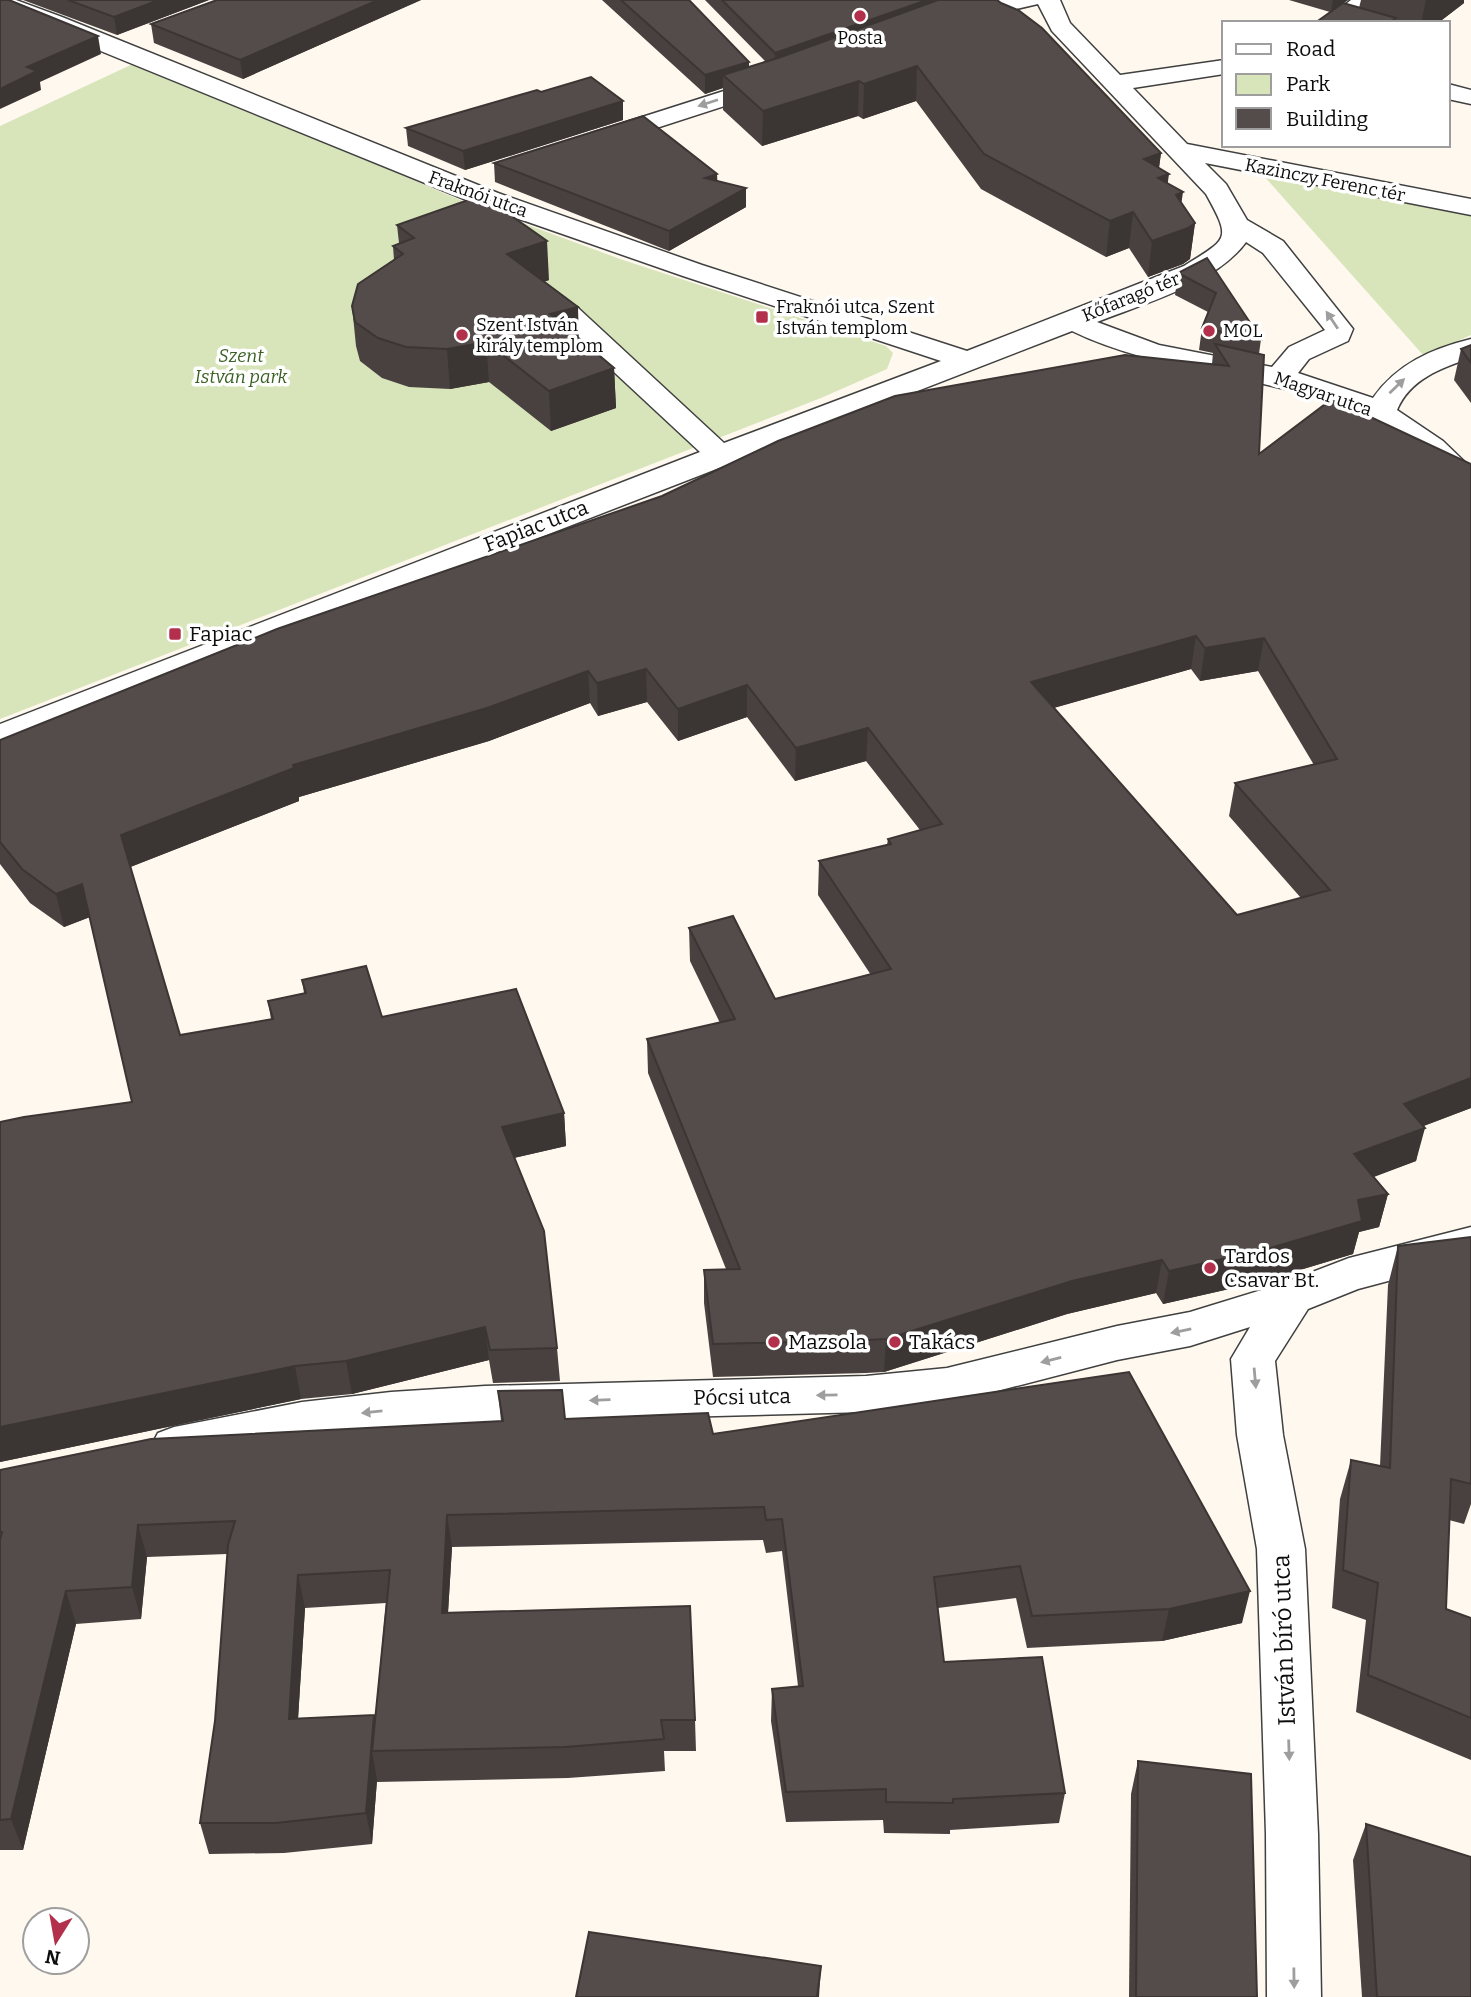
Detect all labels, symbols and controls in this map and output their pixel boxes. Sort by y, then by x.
marker: Posta [852,8,868,24]
legend [1222,21,1450,147]
place label: Posta [837,27,883,49]
text: Road [1286,36,1335,62]
text: Park [1286,71,1330,97]
one-way arrow [697,99,718,109]
text: Building [1286,106,1369,132]
street label: Kazinczy Ferenc tér [1243,154,1407,206]
street label: Fraknói utca [425,166,531,222]
street label: Kőfaragó tér [1079,267,1183,327]
place label: Fraknói utca, Szent István templom [776,296,935,339]
marker: Fraknói utca, Szent István templom [754,309,770,325]
one-way arrow [1325,311,1339,329]
place label: Szent István király templom [476,314,603,357]
place label: MOL [1223,320,1262,342]
marker: MOL [1201,323,1217,339]
marker: Szent István király templom [454,327,470,343]
park label: Szent István park [195,345,288,388]
street label: Magyar utca [1271,367,1375,421]
one-way arrow [1388,378,1405,394]
street label: Fapiac utca [480,494,592,558]
place label: Fapiac [189,621,253,647]
marker: Fapiac [167,626,183,642]
place label: Tardos Csavar Bt. [1224,1243,1319,1293]
marker: Tardos Csavar Bt. [1202,1260,1218,1276]
one-way arrow [1170,1325,1192,1336]
place label: Mazsola [788,1329,868,1355]
place label: Takács [909,1329,975,1355]
marker: Mazsola [766,1334,782,1350]
marker: Takács [887,1334,903,1350]
one-way arrow [1040,1355,1062,1366]
one-way arrow [1250,1367,1261,1389]
street label: Pócsi utca [693,1383,792,1411]
one-way arrow [816,1389,838,1400]
one-way arrow [588,1395,610,1406]
one-way arrow [361,1406,383,1417]
street label: István bíró utca [1267,1554,1301,1726]
one-way arrow [1283,1739,1294,1761]
north arrow [21,1906,91,1976]
text: N [43,1944,62,1970]
one-way arrow [1288,1967,1300,1989]

